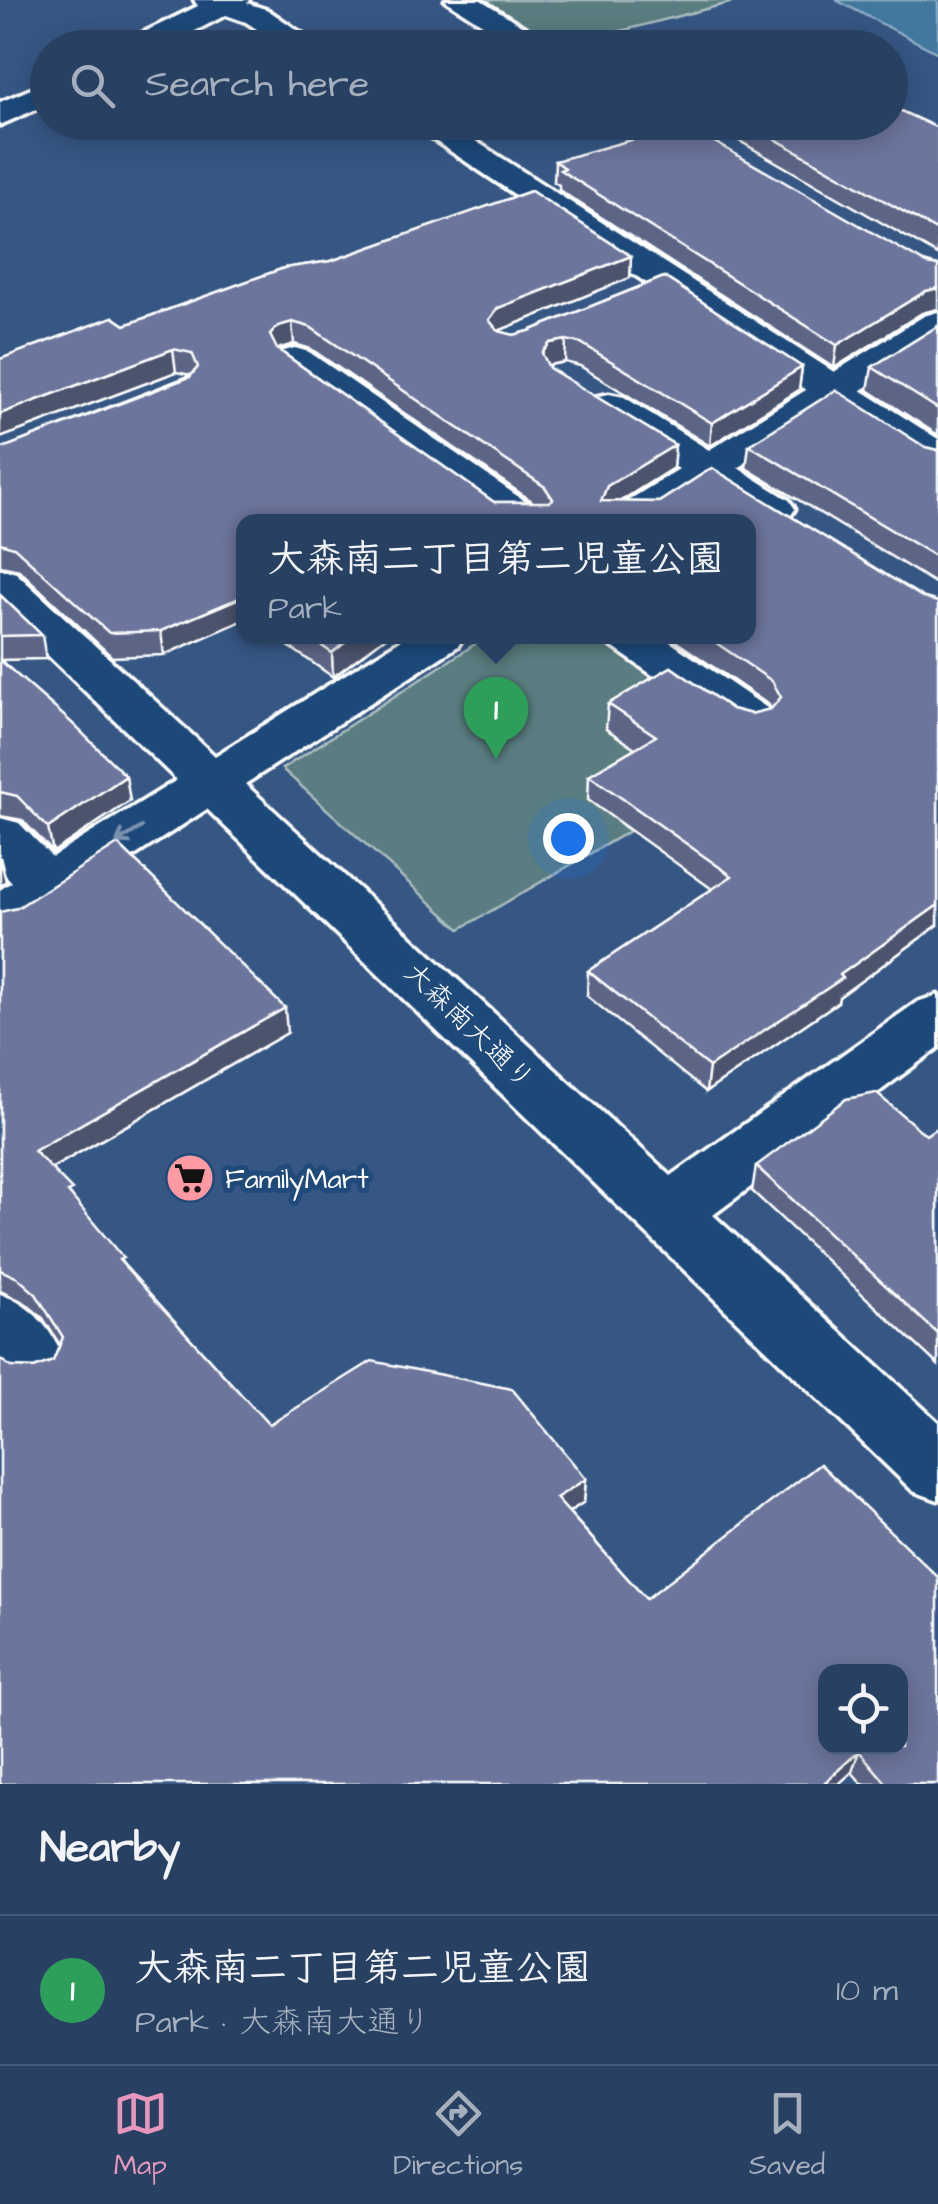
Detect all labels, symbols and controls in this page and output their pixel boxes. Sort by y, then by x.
search box [30,30,908,140]
icon: search [65,58,120,113]
text: Search here [145,59,369,111]
popup [236,514,756,644]
text: 大森南二丁目第二児童公園 [268,534,724,586]
text: Park [268,586,342,631]
pin: 1 [464,676,528,759]
your location [543,813,594,864]
one-way arrow [115,825,144,846]
street label: 大森南大通り [395,954,543,1098]
supermarket icon: FamilyMart [164,1152,216,1204]
place label: FamilyMart [225,1160,369,1201]
map controls [818,1664,908,1754]
button: locate [818,1664,908,1754]
text: Nearby [40,1820,180,1878]
text: 大森南二丁目第二児童公園 [135,1943,591,1995]
text: 1 [70,1968,75,2013]
text: 10 m [836,1968,898,2013]
text: Park · 大森南大通り [135,2000,431,2045]
tab: Map [113,2086,168,2185]
tab: Directions [393,2086,523,2185]
tab: Saved [749,2086,825,2185]

